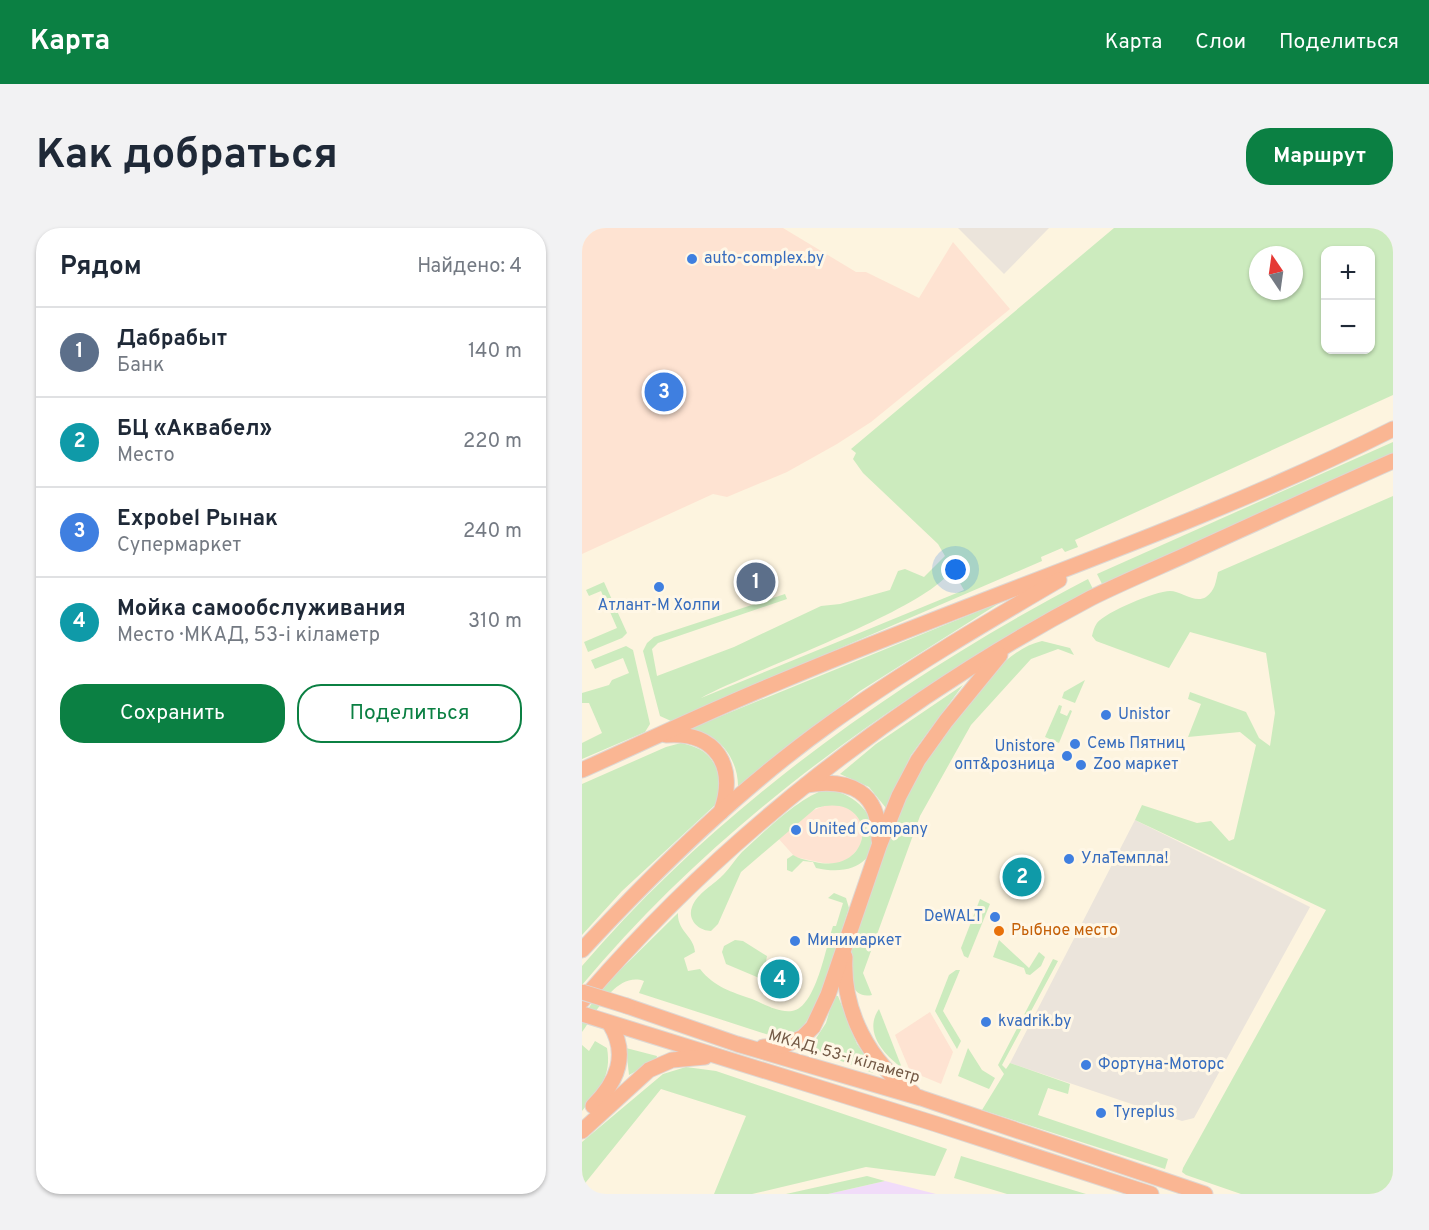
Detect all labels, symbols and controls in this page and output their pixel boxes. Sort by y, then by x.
text: Карта [30,24,110,60]
text: Карта [1105,29,1162,56]
text: Слои [1195,29,1246,56]
text: Поделиться [1279,29,1399,56]
button: Маршрут [1246,128,1393,185]
text: Как добраться [36,130,338,183]
north arrow [1249,246,1303,300]
map controls [1321,246,1375,354]
button: + [1321,246,1375,300]
place label: auto-complex.by [704,249,824,269]
text: Рядом [60,251,142,284]
marker: auto-complex.by [685,252,699,266]
text: Найдено: 4 [417,254,522,280]
button: − [1321,300,1375,354]
text: Дабрабыт [117,326,227,353]
text: 1 [76,339,84,365]
text: 140 m [468,339,522,365]
text: Банк [117,353,164,379]
pin: 3 [644,370,683,414]
text: БЦ «Аквабел» [117,416,272,443]
text: 2 [73,429,86,455]
text: 220 m [463,429,522,455]
text: Место [117,443,175,469]
text: Expobel Рынак [117,506,278,533]
text: 3 [74,519,86,545]
text: 240 m [463,519,522,545]
text: Супермаркет [117,533,241,559]
your location [941,555,970,584]
pin: 1 [736,560,776,604]
marker: Атлант-М Холпи [652,580,666,594]
text: Мойка самообслуживания [117,596,406,623]
place label: Атлант-М Холпи [598,596,720,616]
text: 4 [73,609,86,635]
text: 310 m [468,609,522,635]
text: Место · МКАД, 53-і кіламетр [117,623,380,649]
button: Сохранить [60,684,285,743]
button: Поделиться [297,684,522,743]
place label: Unistor [1118,705,1170,725]
marker: Unistor [1099,708,1113,722]
place label: Семь Пятниц [1087,734,1185,754]
place label: Unistore опт&розница [954,737,1055,775]
marker: Семь Пятниц [1068,737,1082,751]
marker: Unistore опт&розница [1060,749,1074,763]
place label: Zoo маркет [1093,755,1178,775]
marker: Zoo маркет [1074,758,1088,772]
place label: United Company [808,820,928,840]
marker: United Company [789,823,803,837]
place label: УлаТемпла! [1081,849,1169,869]
marker: УлаТемпла! [1062,852,1076,866]
pin: 2 [1002,854,1042,900]
place label: DeWALT [924,907,983,927]
marker: DeWALT [988,910,1002,924]
place label: Рыбное место [1011,921,1118,941]
marker: Рыбное место [992,924,1006,938]
place label: Минимаркет [807,931,902,951]
marker: Минимаркет [788,934,802,948]
pin: 4 [760,956,800,1002]
place label: kvadrik.by [998,1012,1072,1032]
marker: kvadrik.by [979,1015,993,1029]
street label: МКАД, 53-і кіламетр [766,1026,922,1088]
place label: Фортуна-Моторс [1098,1055,1224,1075]
marker: Фортуна-Моторс [1079,1058,1093,1072]
place label: Tyreplus [1113,1103,1175,1123]
marker: Tyreplus [1094,1106,1108,1120]

